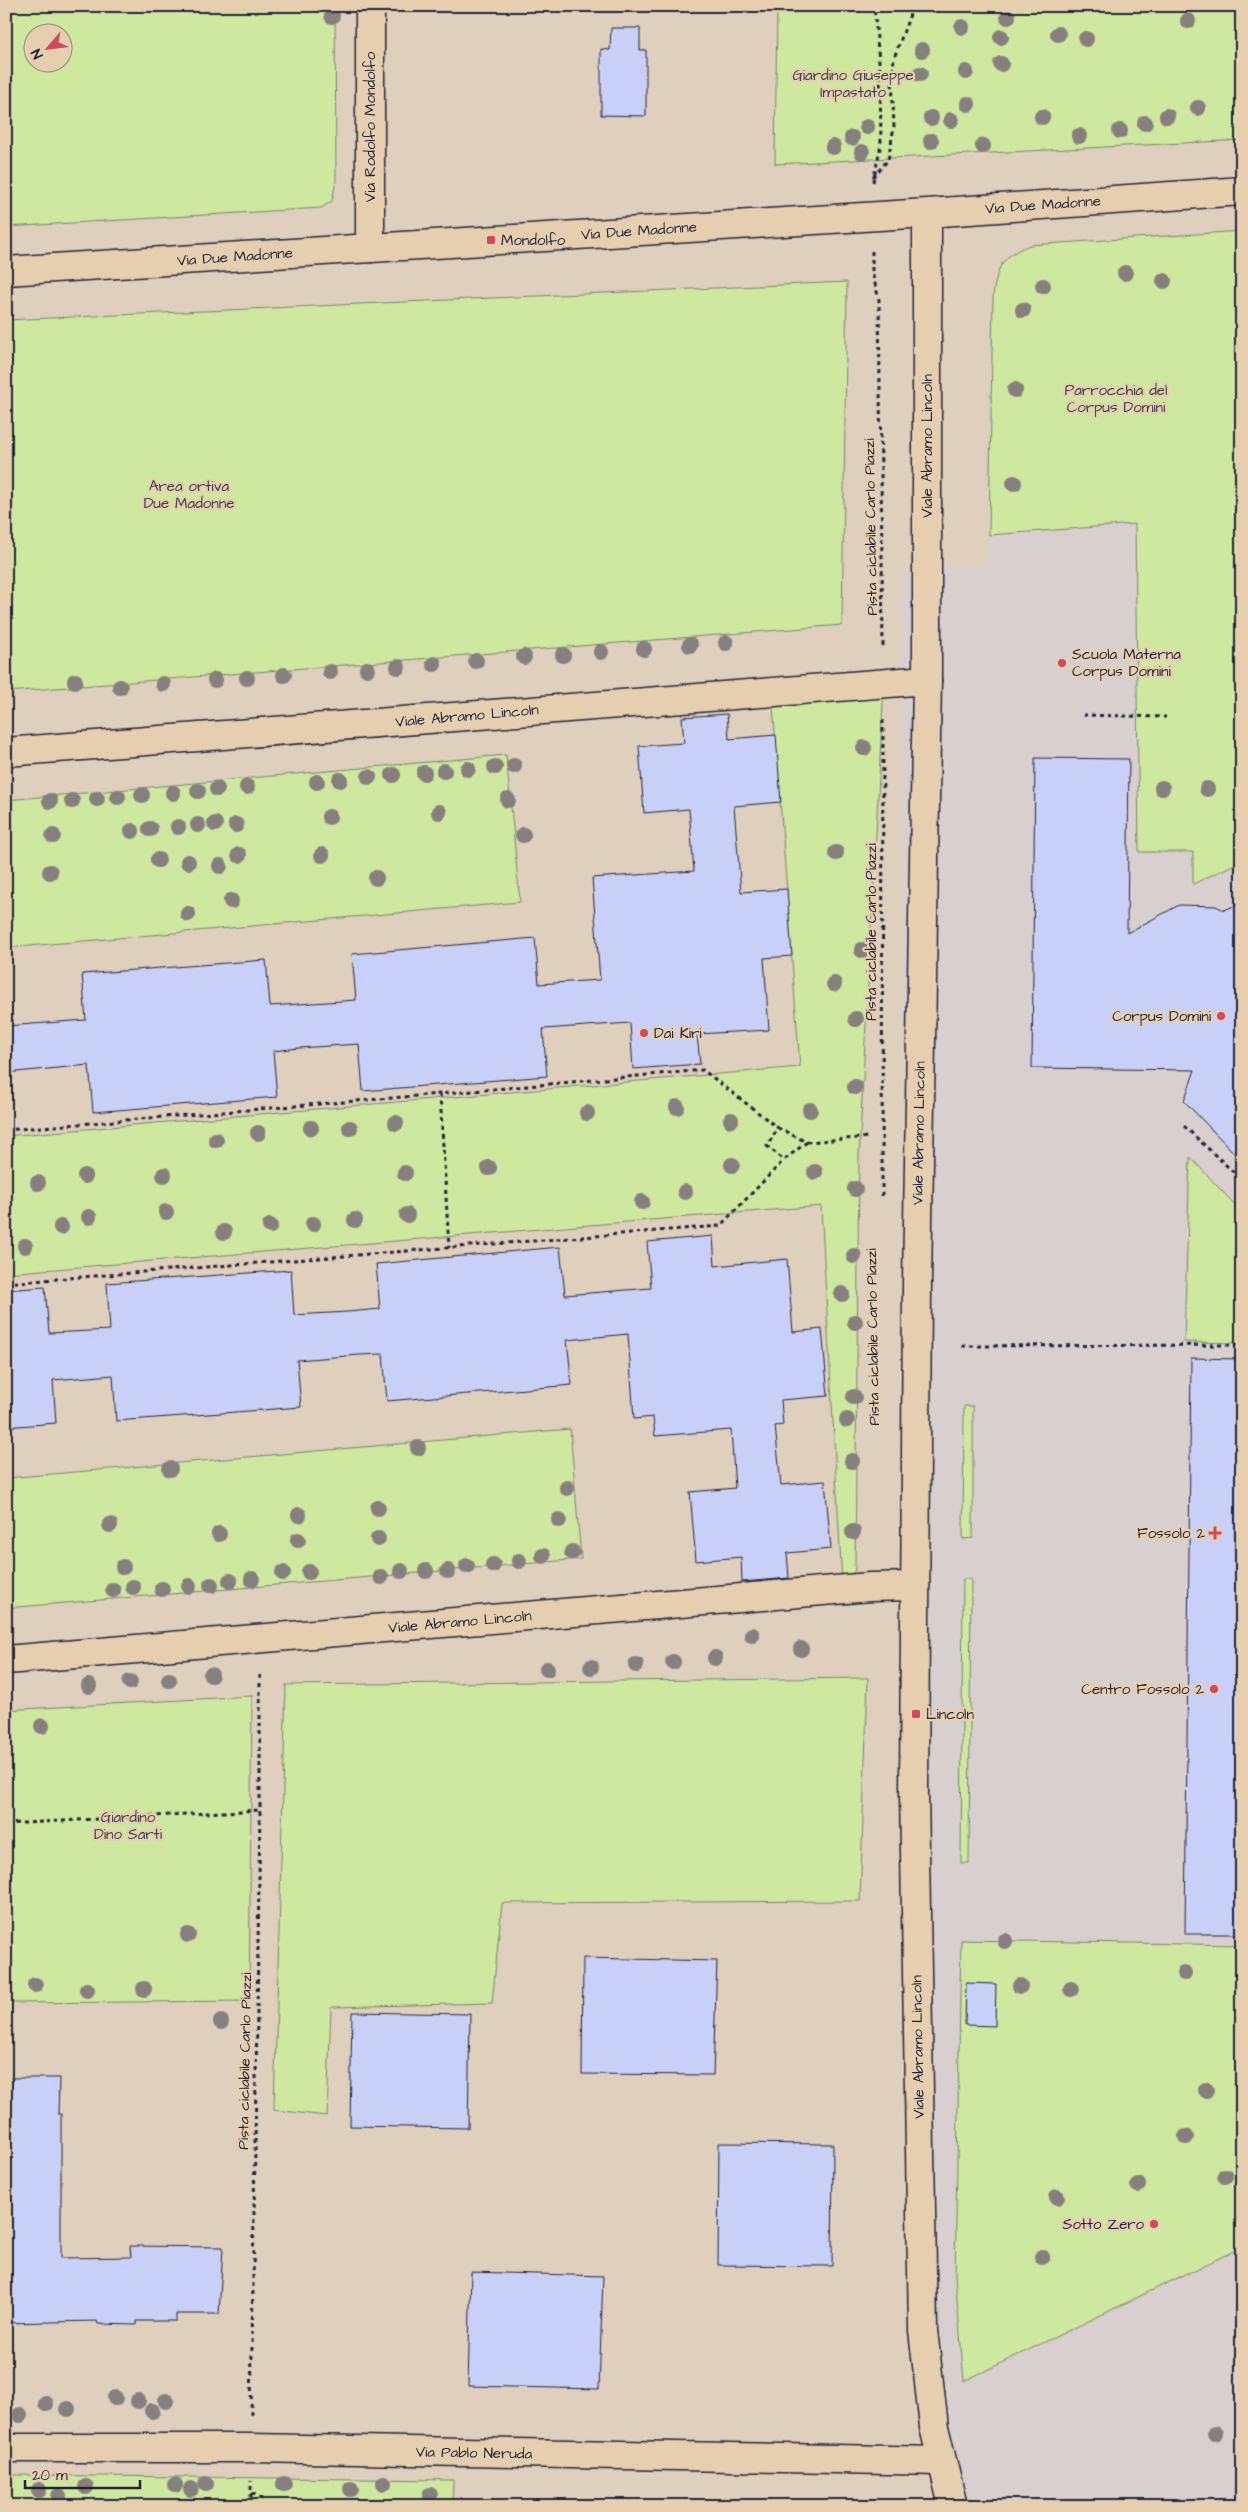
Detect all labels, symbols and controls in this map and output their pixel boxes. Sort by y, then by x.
north arrow [22,22,72,72]
text: N [26,45,48,62]
street label: Via Rodolfo Mondolfo [360,51,381,202]
park label: Giardino Giuseppe Impastato [792,65,914,103]
street label: Via Due Madonne [984,190,1102,220]
street label: Via Due Madonne [580,216,698,246]
place label: Mondolfo [501,230,566,251]
marker: Mondolfo [485,234,497,246]
street label: Via Due Madonne [176,242,294,272]
street label: Viale Abramo Lincoln [917,374,938,518]
park label: Parrocchia del Corpus Domini [1065,380,1167,418]
street label: Pista ciclabile Carlo Piazzi [859,437,883,616]
park label: Area ortiva Due Madonne [144,476,234,514]
place label: Scuola Materna Corpus Domini [1072,644,1181,682]
marker: Scuola Materna Corpus Domini [1056,657,1068,669]
street label: Viale Abramo Lincoln [394,699,540,733]
street label: Pista ciclabile Carlo Piazzi [861,843,882,1021]
place label: Corpus Domini [1112,1006,1212,1027]
marker: Corpus Domini [1215,1010,1227,1022]
place label: Dai Kiri [654,1023,702,1044]
marker: Dai Kiri [638,1027,650,1039]
street label: Viale Abramo Lincoln [907,1060,931,1205]
street label: Pista ciclabile Carlo Piazzi [861,1247,885,1426]
place label: Fossolo 2 [1137,1523,1205,1544]
marker: Fossolo 2 [1209,1527,1221,1539]
street label: Viale Abramo Lincoln [387,1605,533,1639]
place label: Centro Fossolo 2 [1081,1679,1204,1700]
marker: Centro Fossolo 2 [1208,1683,1220,1695]
place label: Lincoln [926,1704,974,1725]
marker: Lincoln [910,1708,922,1720]
park label: Giardino Dino Sarti [94,1807,163,1845]
street label: Pista ciclabile Carlo Piazzi [233,1971,257,2150]
street label: Viale Abramo Lincoln [906,1974,930,2119]
place label: Sotto Zero [1063,2214,1145,2235]
marker: Sotto Zero [1148,2218,1160,2230]
street label: Via Pablo Neruda [416,2441,533,2465]
scale bar [25,2457,140,2489]
text: 20 m [32,2465,68,2486]

